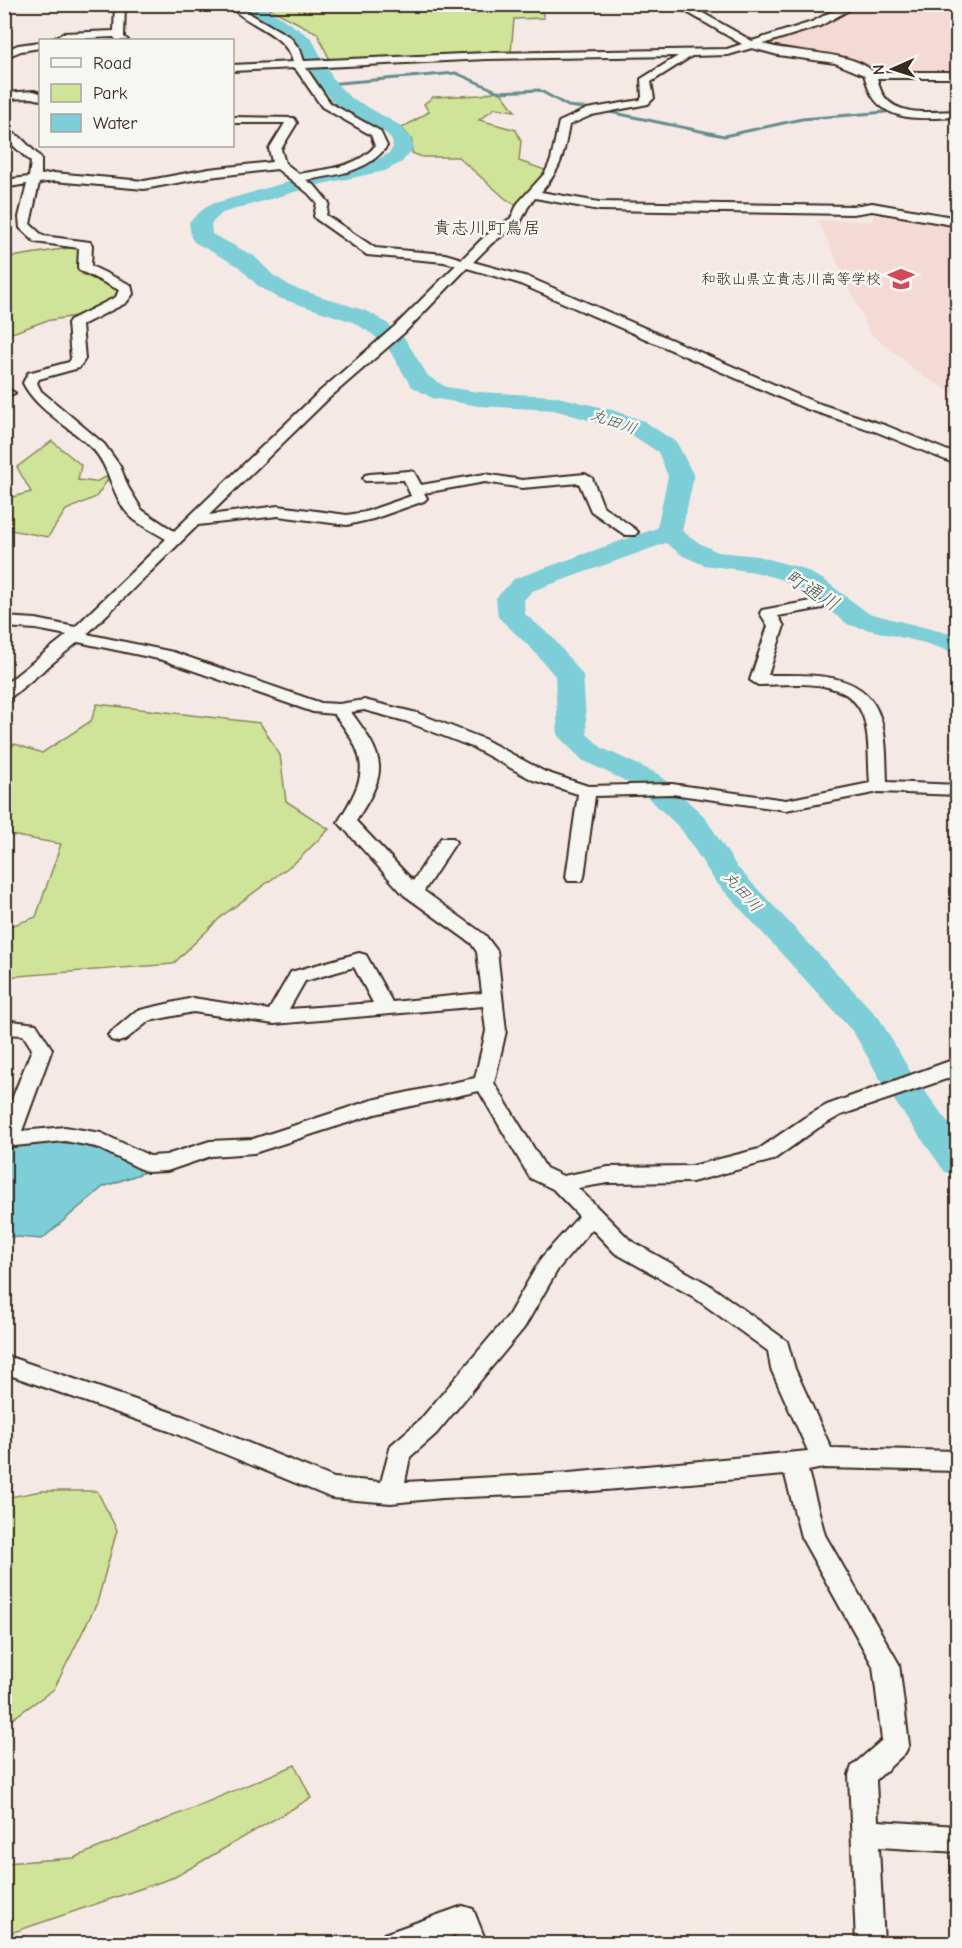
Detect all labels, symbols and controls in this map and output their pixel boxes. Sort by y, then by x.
legend [39,39,234,147]
north arrow [863,39,923,99]
text: Road [93,53,132,74]
text: N [870,64,888,75]
text: Park [93,83,128,104]
text: Water [93,113,138,134]
district label: 貴志川町鳥居 [433,218,541,239]
school or university icon: 和歌山県立貴志川高等学校 [886,264,916,294]
place label: 和歌山県立貴志川高等学校 [701,270,881,288]
water label: 丸田川 [588,405,639,439]
water label: 町通川 [780,565,843,616]
water label: 丸田川 [720,868,765,916]

